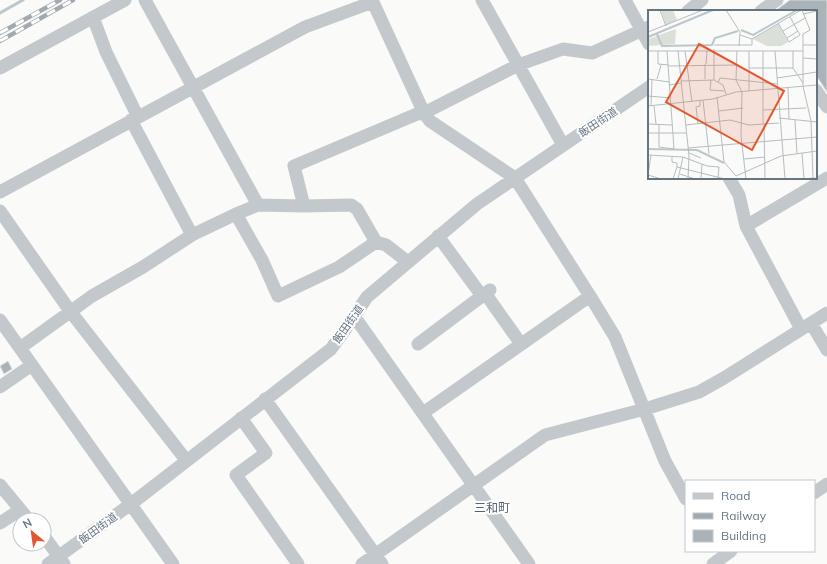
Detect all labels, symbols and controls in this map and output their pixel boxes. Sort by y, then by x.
inset map [648,10,817,179]
street label: 飯田街道 [576,104,620,140]
street label: 飯田街道 [330,302,366,346]
legend [685,480,815,552]
text: Road [721,488,750,503]
district label: 三和町 [474,500,510,515]
text: Railway [721,508,767,523]
street label: 飯田街道 [76,509,120,547]
north arrow [12,512,52,552]
text: N [20,515,34,531]
text: Building [721,528,766,543]

